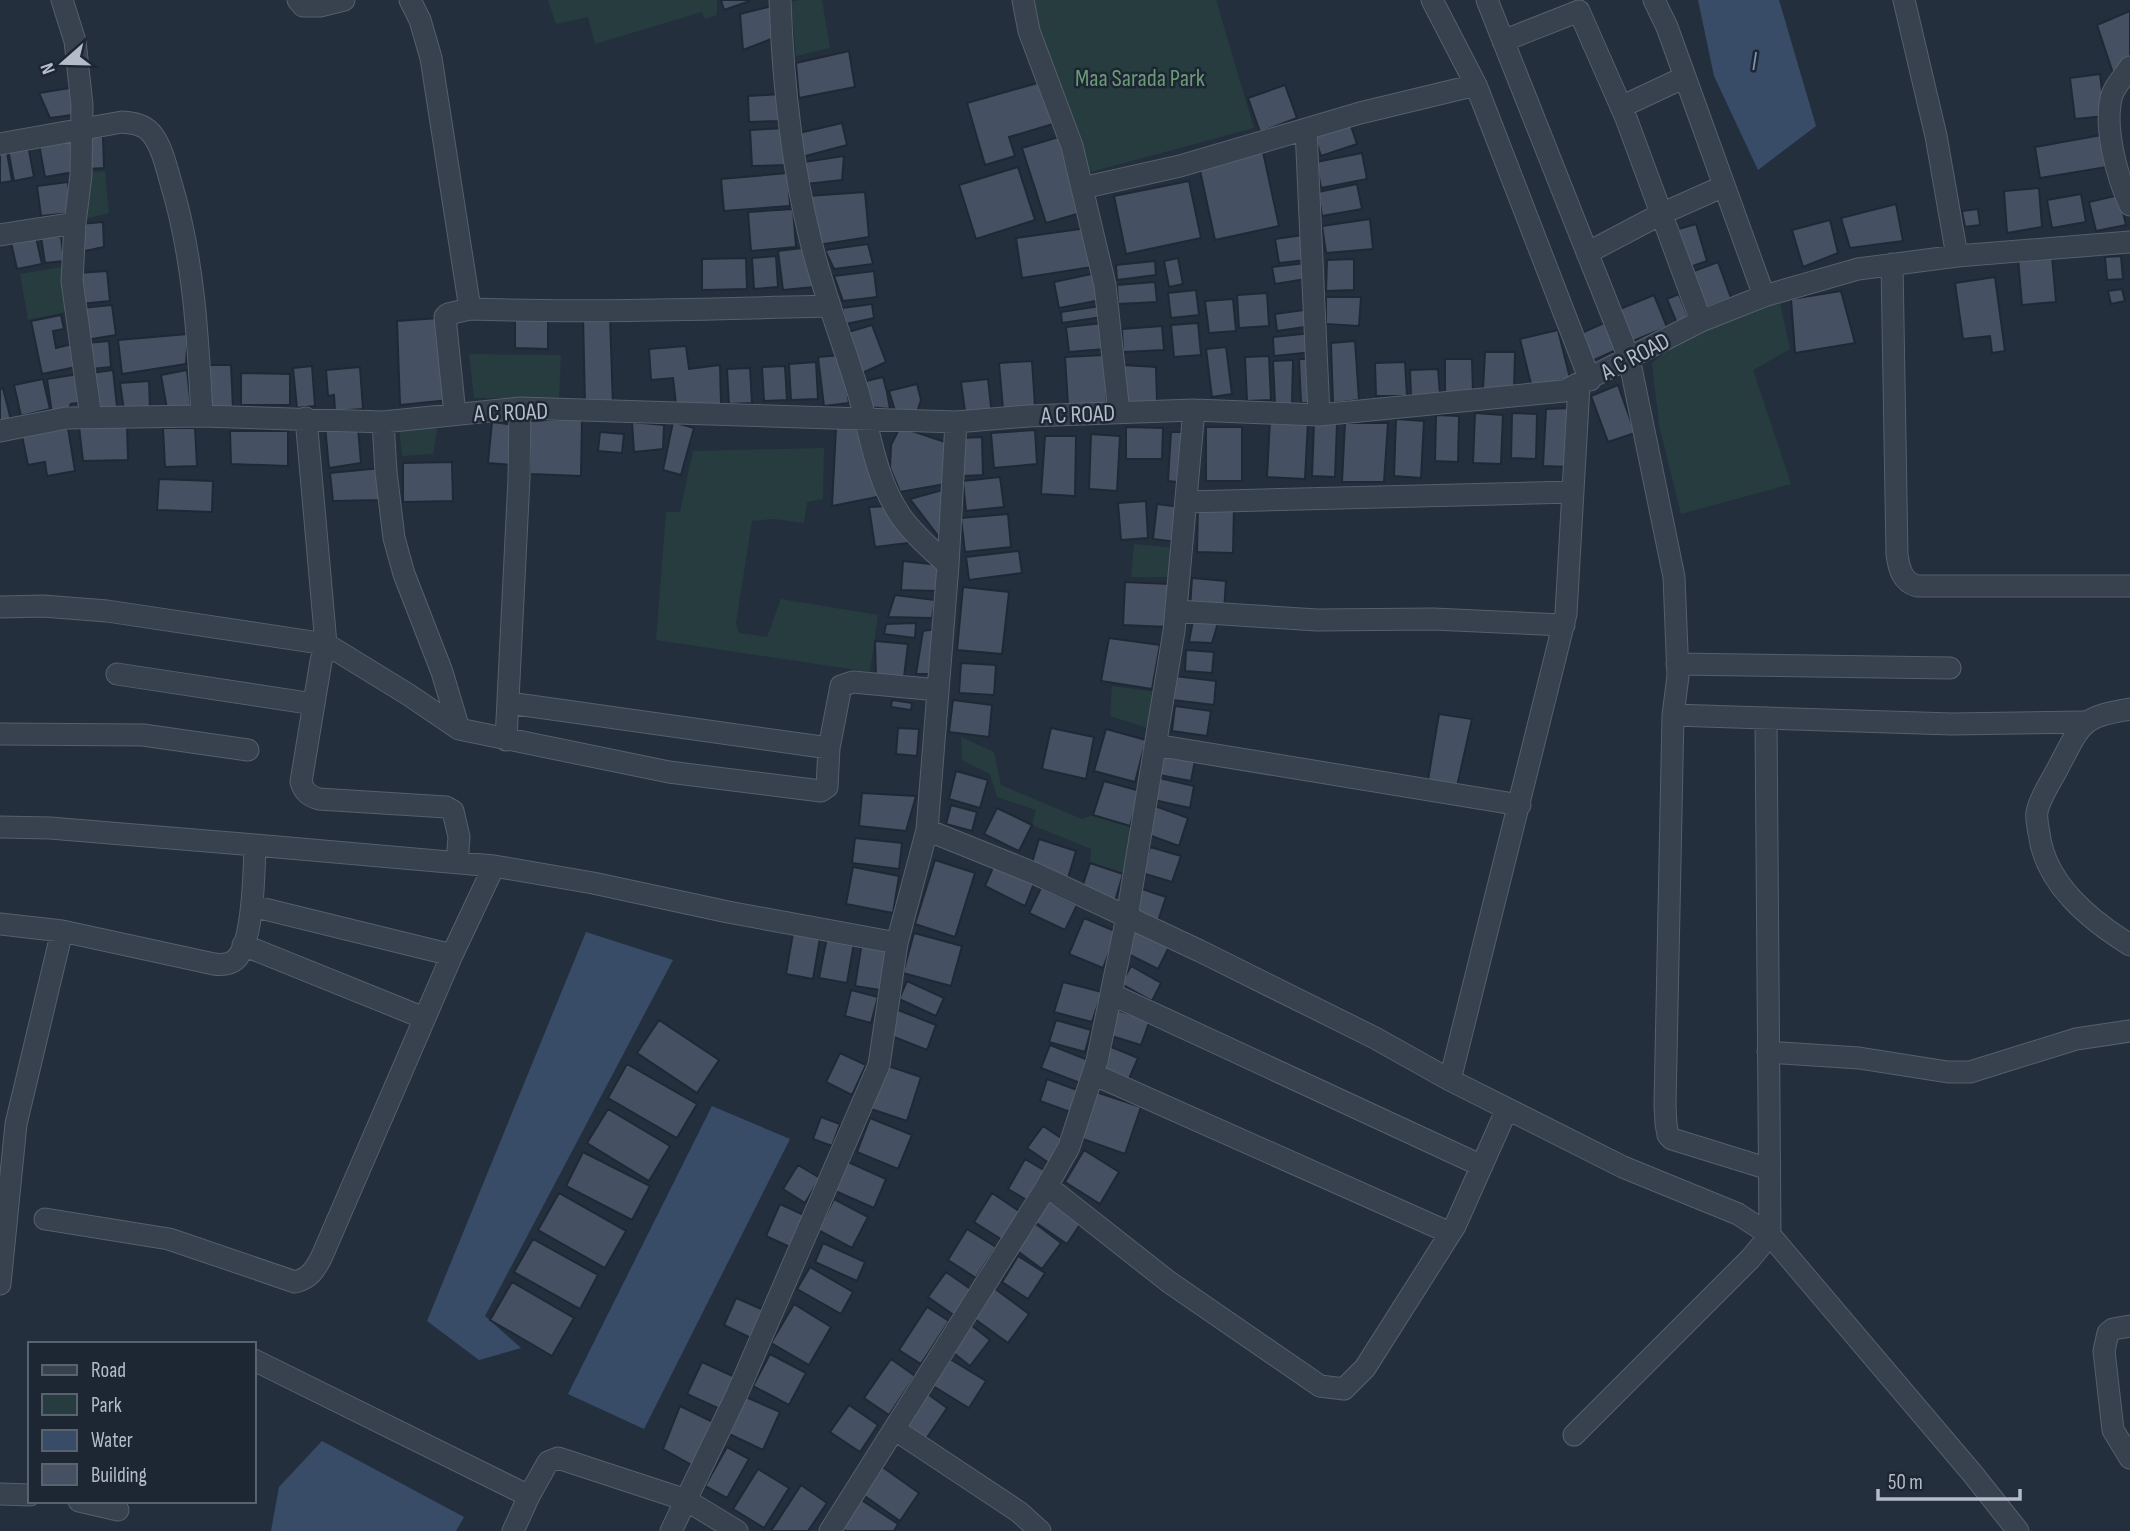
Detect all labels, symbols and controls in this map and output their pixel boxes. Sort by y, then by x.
north arrow [28,28,98,98]
water label: l [1752,47,1758,78]
text: N [36,60,61,77]
park label: Maa Sarada Park [1075,64,1205,93]
street label: A C ROAD [1595,326,1675,387]
street label: A C ROAD [472,397,549,428]
street label: A C ROAD [1039,399,1116,430]
legend [28,1342,256,1503]
text: Road [91,1358,126,1383]
text: Park [91,1393,122,1418]
text: Water [91,1428,133,1453]
scale bar [1878,1458,2020,1502]
text: Building [91,1463,147,1488]
text: 50 m [1888,1470,1923,1495]

